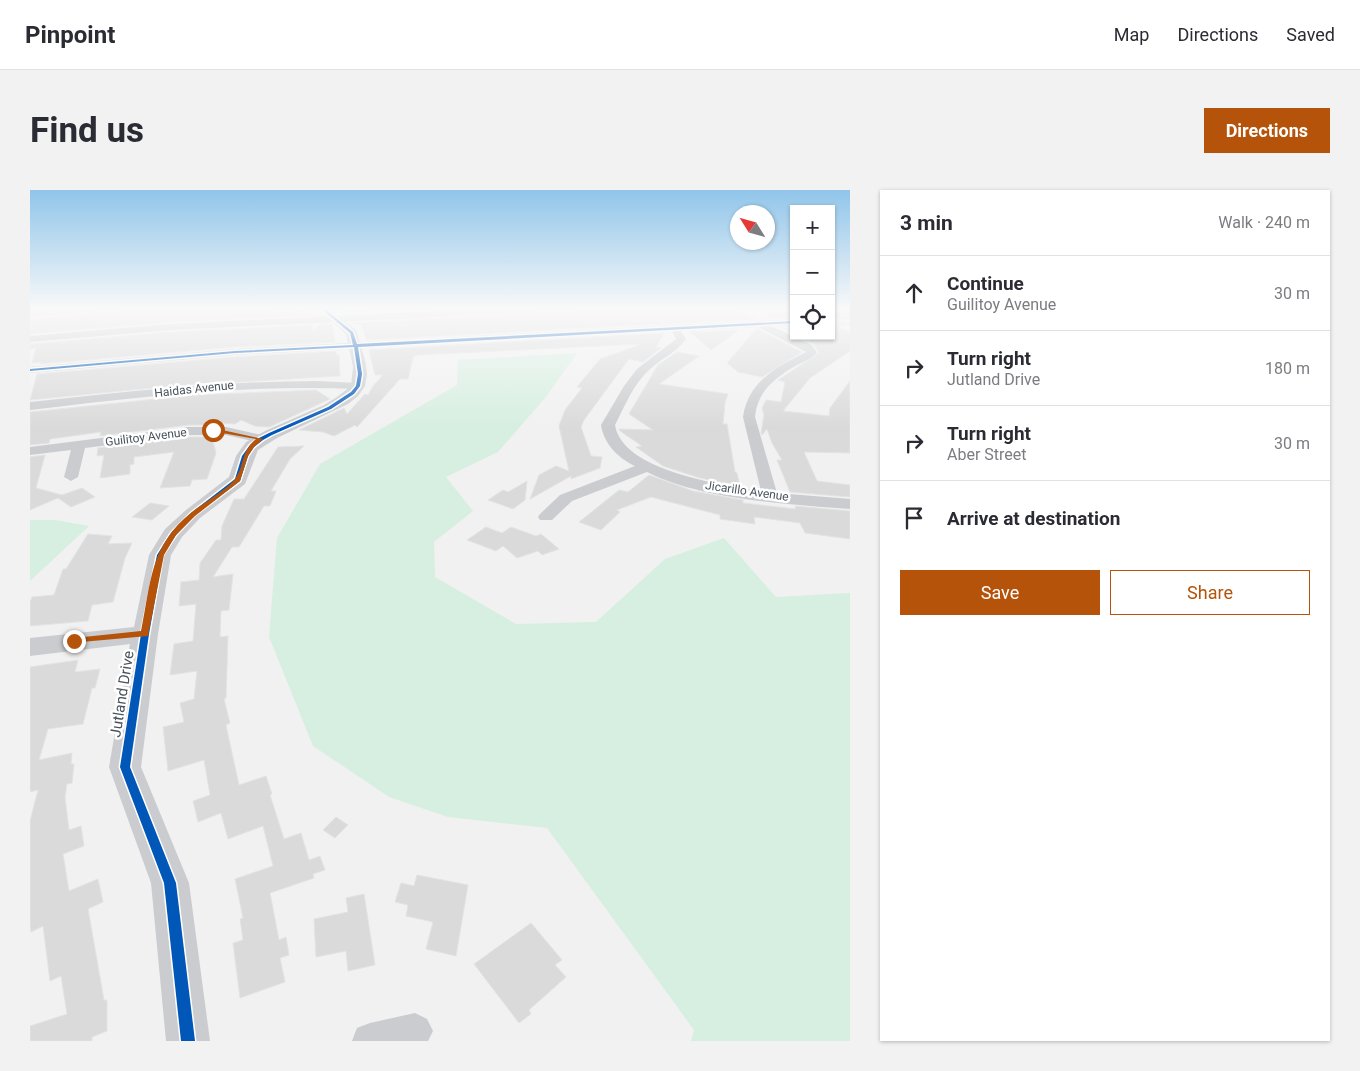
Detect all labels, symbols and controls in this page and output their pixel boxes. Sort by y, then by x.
text: Pinpoint [25,21,115,49]
text: Map [1114,24,1149,45]
text: Directions [1177,24,1258,45]
text: Saved [1286,24,1335,45]
button: Directions [1204,108,1330,153]
text: Find us [30,110,144,151]
north arrow [730,205,775,250]
map controls [790,205,835,340]
button: + [790,205,835,250]
text: 3 min [900,211,953,235]
text: Walk · 240 m [1218,213,1310,232]
button: − [790,250,835,295]
text: Continue [947,272,1024,295]
icon: ahead [900,279,928,307]
text: 30 m [1274,284,1310,303]
button: locate [790,295,835,340]
text: Guilitoy Avenue [947,295,1056,314]
text: Turn right [947,347,1031,370]
icon: right [900,354,928,382]
text: 180 m [1265,359,1310,378]
text: Jutland Drive [947,370,1040,389]
street label: Haidas Avenue [154,378,234,400]
route start [202,419,225,442]
text: Turn right [947,422,1031,445]
street label: Guilitoy Avenue [104,425,188,449]
icon: right [900,429,928,457]
text: 30 m [1274,434,1310,453]
text: Aber Street [947,445,1027,464]
street label: Jicarillo Avenue [704,478,790,504]
icon: arrive [900,504,928,532]
text: Arrive at destination [947,507,1120,530]
button: Save [900,570,1100,615]
button: Share [1110,570,1310,615]
route end [63,630,86,653]
street label: Jutland Drive [106,649,138,739]

